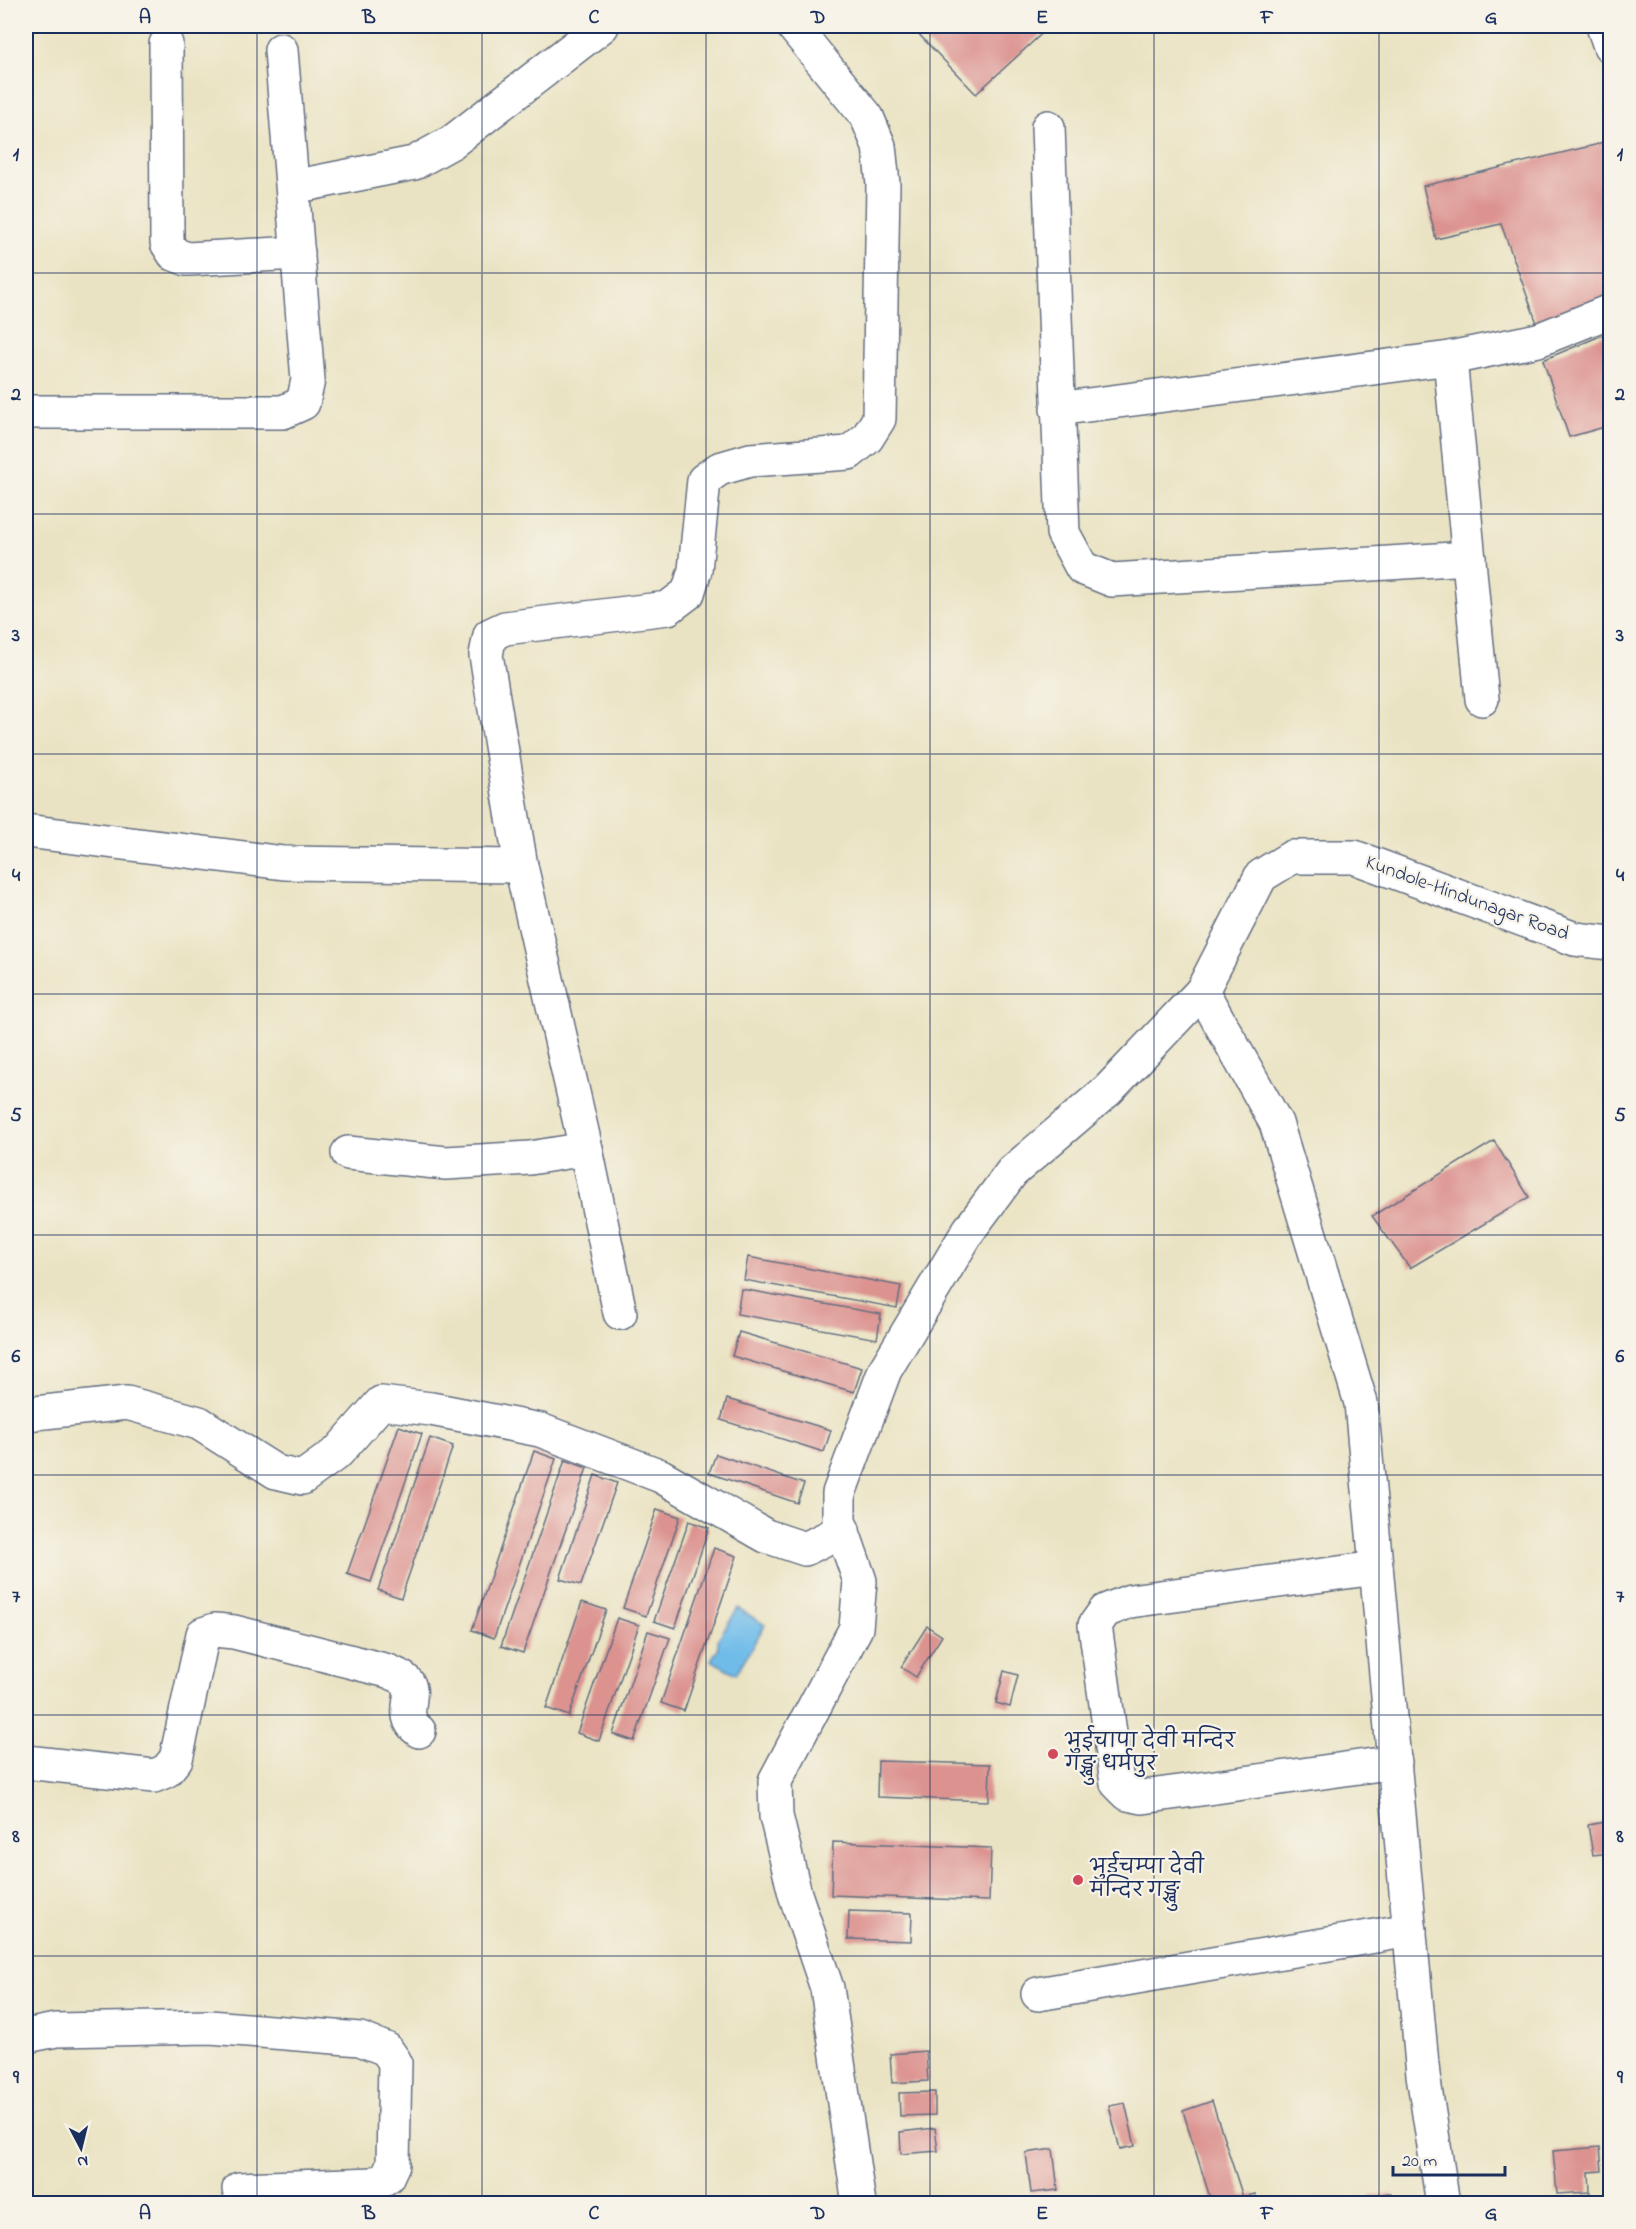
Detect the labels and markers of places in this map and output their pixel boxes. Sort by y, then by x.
place label: भुईचापा देवी मन्दिर गङ्खु धर्मपुर [1064,1724,1236,1784]
marker: भुईचापा देवी मन्दिर गङ्खु धर्मपुर [1046,1747,1060,1761]
place label: भुईचम्पा देवी मन्दिर गङ्खु [1089,1850,1205,1910]
marker: भुईचम्पा देवी मन्दिर गङ्खु [1071,1873,1085,1887]

